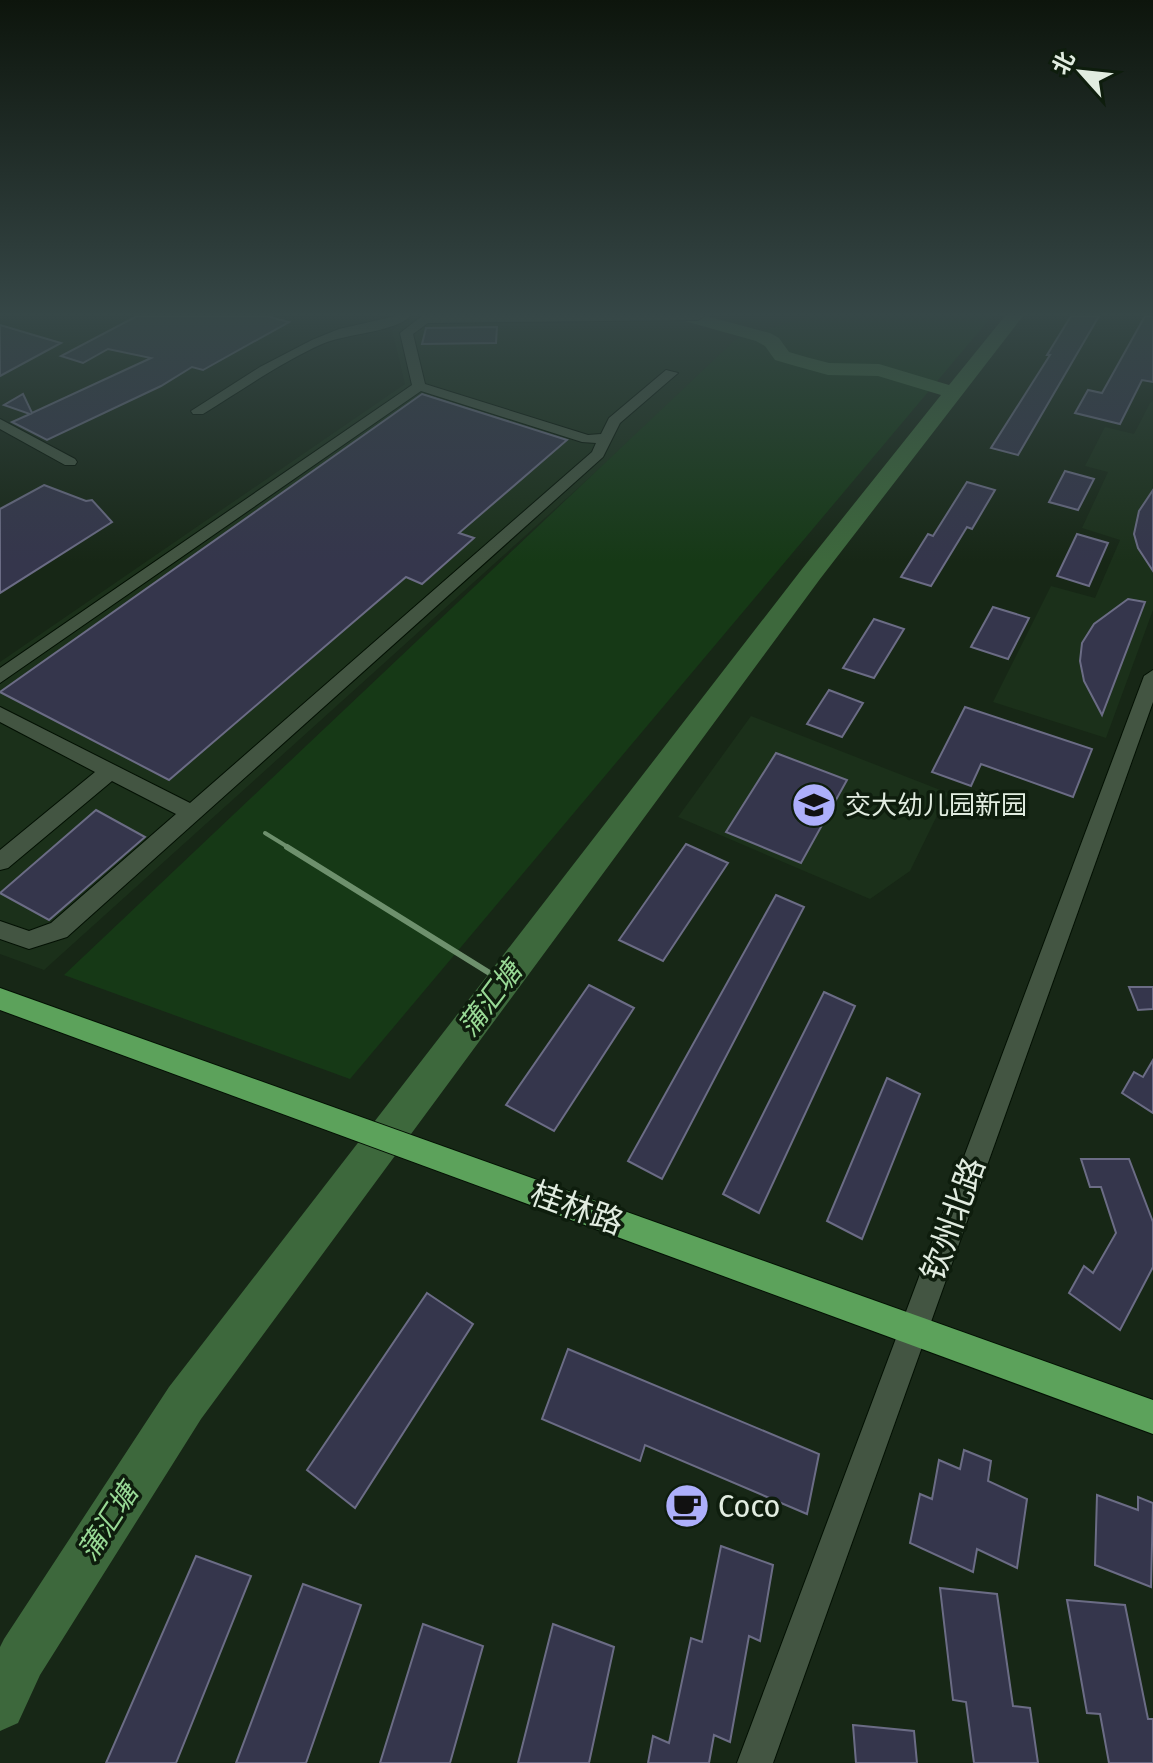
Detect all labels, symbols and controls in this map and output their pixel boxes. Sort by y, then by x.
north arrow [1041,32,1121,112]
text: 北 [1047,47,1081,79]
school or university icon: 交大幼儿园新园 [790,781,838,829]
place label: 交大幼儿园新园 [845,790,1027,821]
water label: 蒲汇塘 [452,952,531,1042]
street label: 钦州北路 [913,1152,993,1286]
street label: 桂林路 [525,1174,629,1242]
water label: 蒲汇塘 [71,1474,147,1566]
cafe icon: Coco [663,1482,711,1530]
place label: Coco [718,1487,780,1525]

